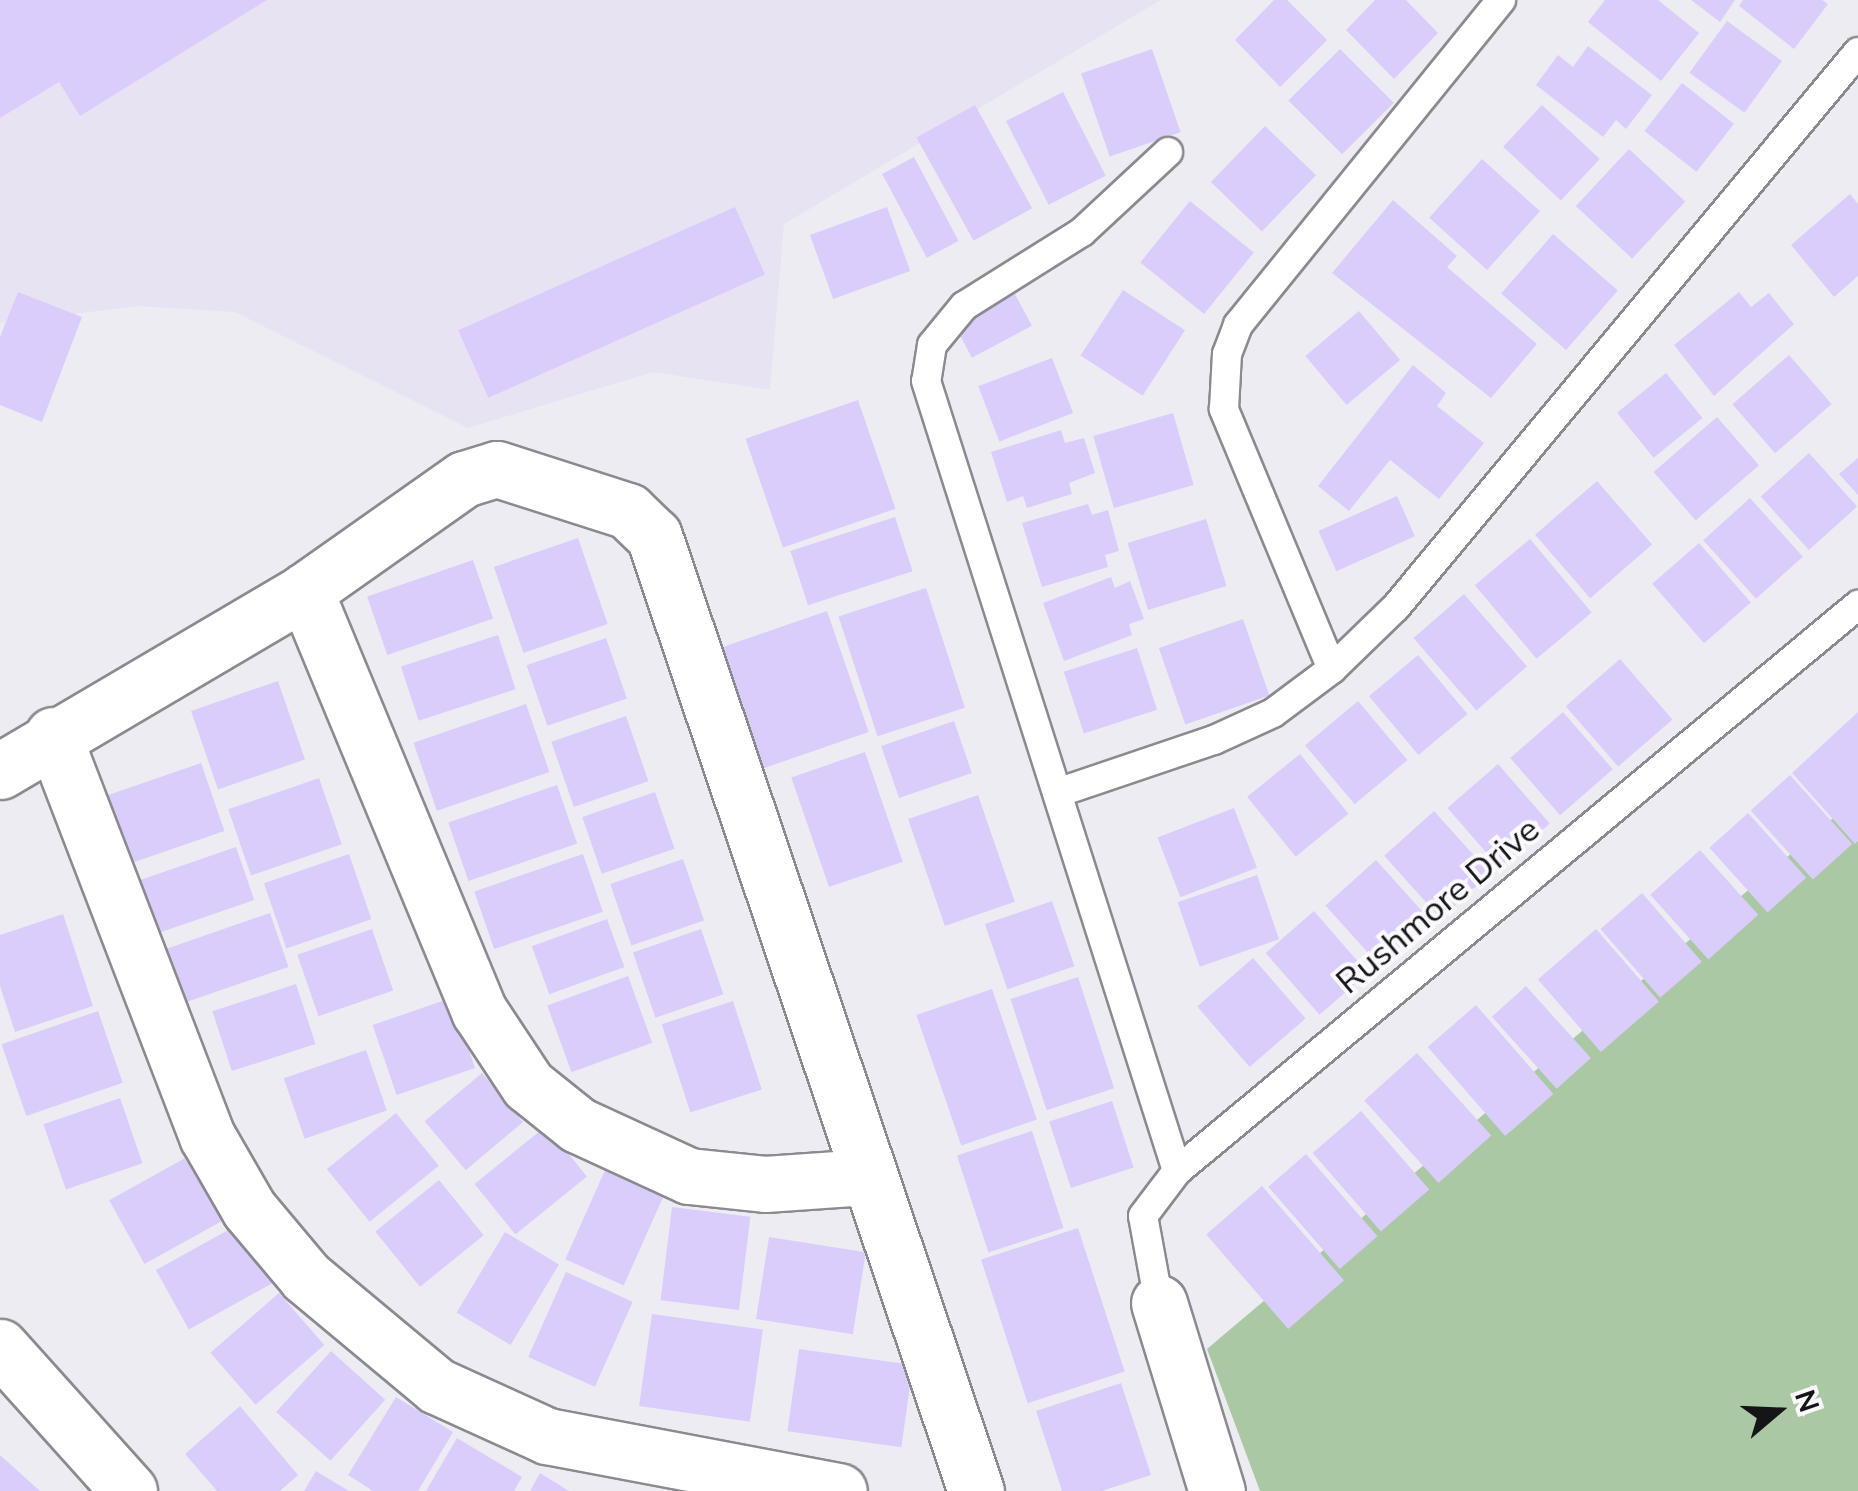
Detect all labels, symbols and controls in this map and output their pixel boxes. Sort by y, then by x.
street label: Rushmore Drive [1328,809,1548,1003]
north arrow [1728,1361,1828,1461]
text: N [1785,1385,1828,1417]

